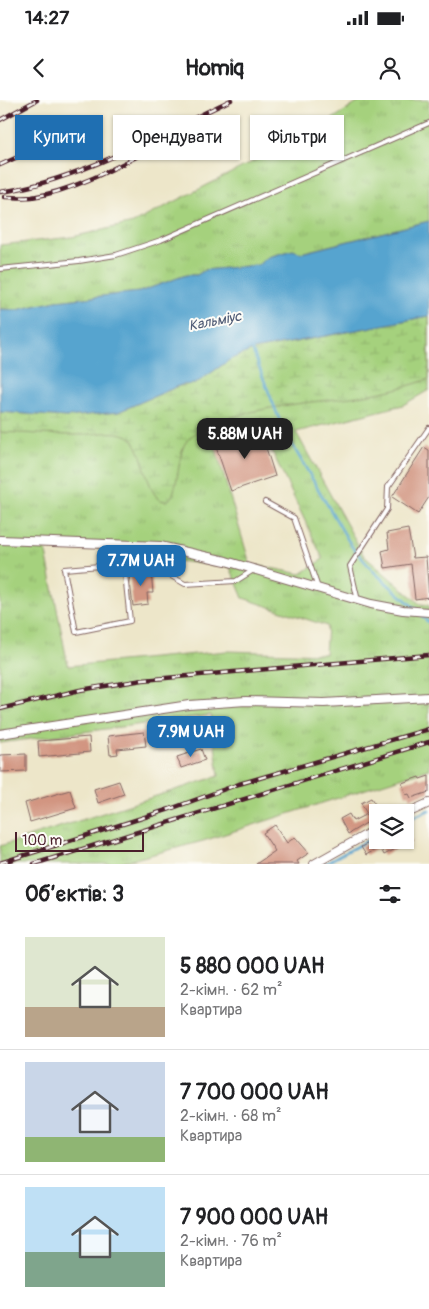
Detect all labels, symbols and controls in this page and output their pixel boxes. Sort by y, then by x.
text: 14:27 [25,6,69,30]
icon: back [25,54,53,82]
text: Homiq [185,54,244,82]
icon: person [376,54,404,82]
chip: Купити [15,115,103,160]
chip: Орендувати [113,115,240,160]
chip: Фільтри [250,115,344,160]
water label: Кальміус [187,307,244,334]
pin: 5.88M UAH [188,418,302,460]
text: 5.88M UAH [208,424,282,444]
pin: 7.7M UAH [89,544,193,587]
text: 7.7M UAH [108,551,174,571]
pin: 7.9M UAH [139,716,243,758]
text: 7.9M UAH [158,722,224,742]
map controls [369,804,414,849]
button: layers [369,804,414,849]
scale bar [15,829,144,852]
text: 100 m [22,832,62,849]
icon: filters [376,880,404,908]
text: Об’єктів: 3 [25,881,124,908]
text: 5 880 000 UAH [180,953,324,980]
icon: home [65,957,125,1017]
text: 2-кімн. · 62 m² [180,980,282,1000]
text: Квартира [180,1000,242,1020]
text: 7 700 000 UAH [180,1079,328,1106]
icon: home [65,1082,125,1142]
text: 2-кімн. · 68 m² [180,1106,282,1126]
text: Квартира [180,1126,242,1146]
text: 7 900 000 UAH [180,1204,328,1231]
icon: home [65,1207,125,1267]
text: 2-кімн. · 76 m² [180,1231,282,1251]
text: Квартира [180,1251,242,1271]

